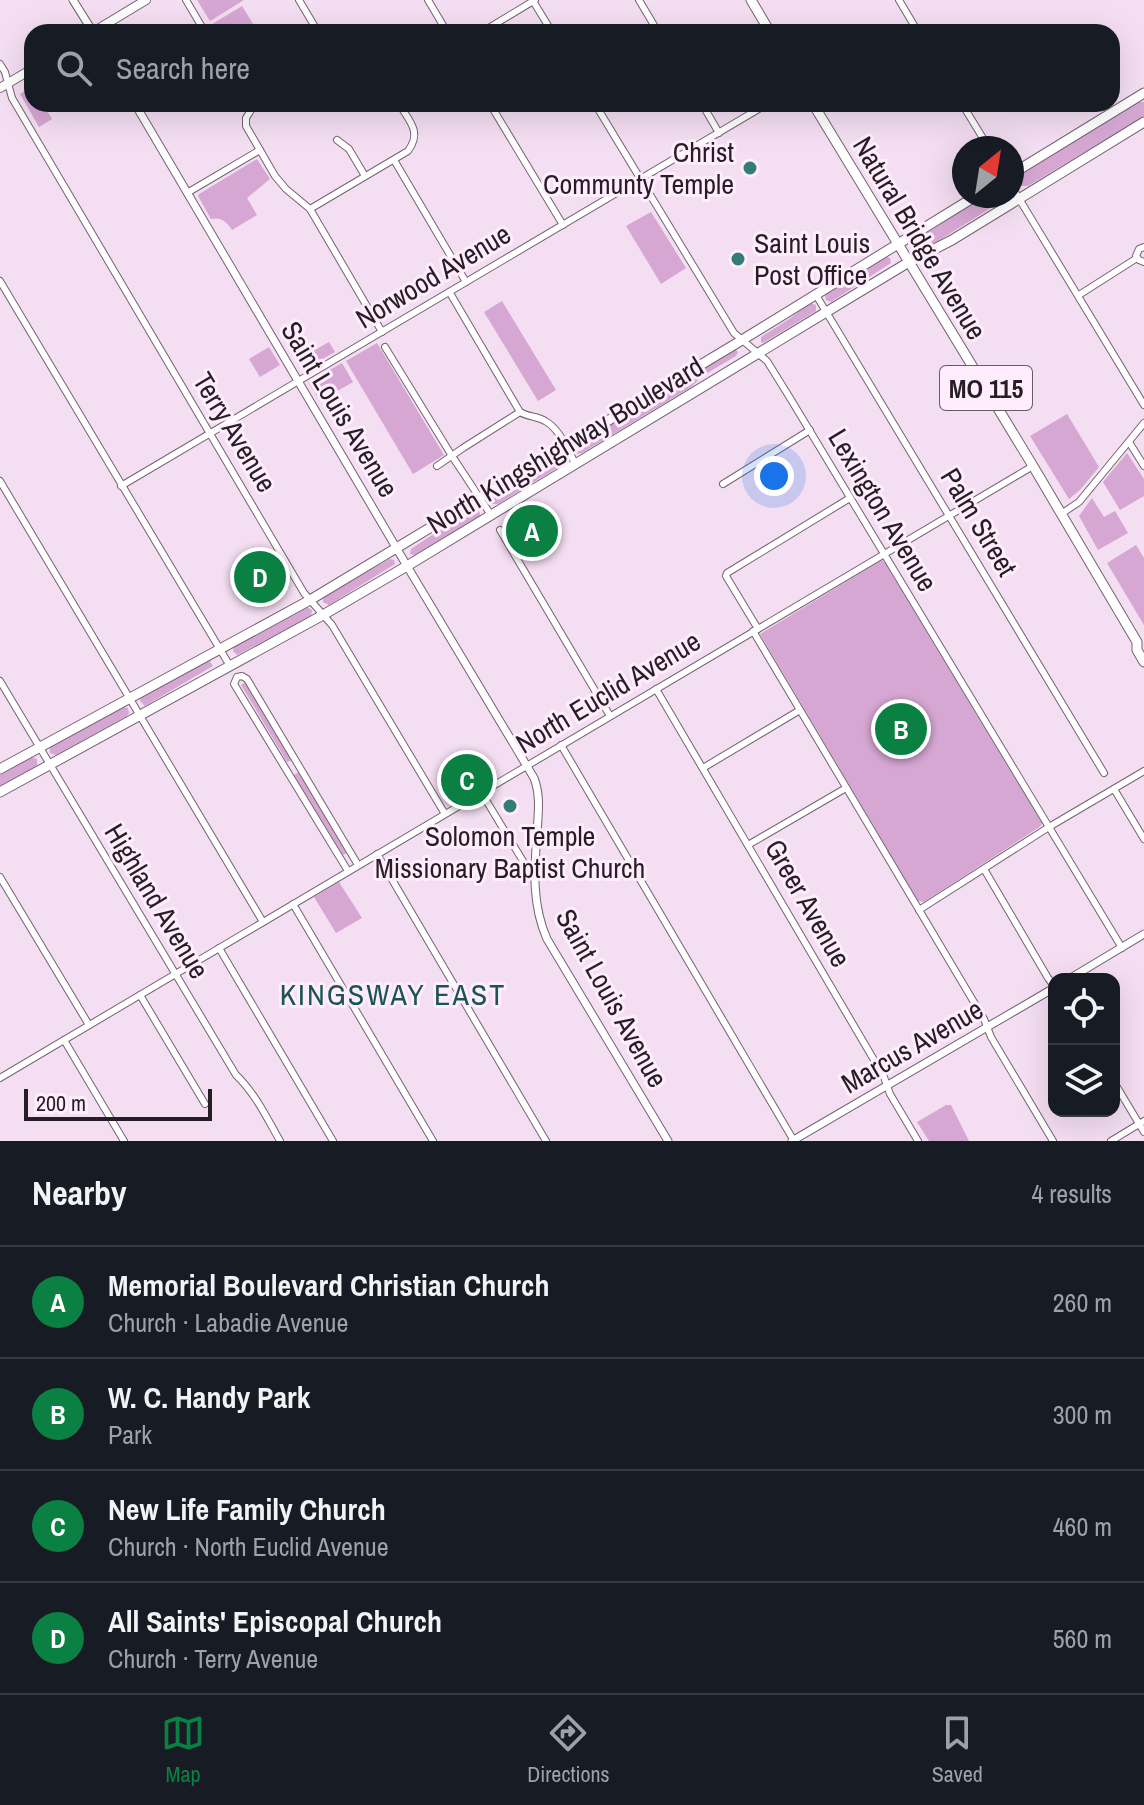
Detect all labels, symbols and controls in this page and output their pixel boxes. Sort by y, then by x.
search box [24,24,1120,112]
icon: search [52,46,96,90]
text: Search here [116,48,250,88]
street label: Natural Bridge Avenue [844,129,996,347]
place label: Christ Communty Temple [543,133,734,203]
north arrow [952,136,1024,208]
marker: Christ Communty Temple [741,159,759,177]
street label: Norwood Avenue [348,215,518,337]
place label: Saint Louis Post Office [754,224,870,294]
marker: Saint Louis Post Office [729,250,747,268]
street label: Saint Louis Avenue [273,314,407,504]
street label: North Kingshighway Boulevard [420,347,710,543]
street label: Terry Avenue [184,365,286,499]
road number: MO 115 [940,366,1032,410]
street label: Lexington Avenue [819,422,947,598]
your location [754,456,794,496]
street label: Palm Street [932,461,1026,583]
pin: A [506,501,558,561]
pin: D [234,547,286,607]
street label: North Euclid Avenue [509,622,707,762]
pin: B [875,699,927,759]
pin: C [441,750,493,810]
marker: Solomon Temple Missionary Baptist Church [501,797,519,815]
street label: Highland Avenue [96,816,218,986]
place label: Solomon Temple Missionary Baptist Church [375,817,645,887]
street label: Greer Avenue [756,832,860,974]
street label: Saint Louis Avenue [547,902,677,1094]
map controls [1048,973,1120,1117]
button: locate [1048,973,1120,1045]
district label: KINGSWAY EAST [280,974,506,1014]
street label: Marcus Avenue [834,990,990,1102]
button: layers [1048,1045,1120,1117]
scale bar [24,1085,212,1121]
text: 200 m [36,1088,86,1118]
text: Nearby [32,1170,127,1216]
text: 4 results [1031,1176,1112,1211]
text: Memorial Boulevard Christian Church [108,1265,550,1305]
text: A [50,1285,66,1320]
text: 260 m [1053,1285,1112,1320]
text: Church · Labadie Avenue [108,1305,348,1340]
text: W. C. Handy Park [108,1377,310,1417]
text: B [50,1397,66,1432]
text: 300 m [1053,1397,1112,1432]
text: Park [108,1417,152,1452]
text: New Life Family Church [108,1489,386,1529]
text: C [50,1509,66,1544]
text: 460 m [1053,1509,1112,1544]
text: Church · North Euclid Avenue [108,1529,389,1564]
text: All Saints' Episcopal Church [108,1601,442,1641]
text: D [50,1621,66,1656]
text: 560 m [1053,1621,1112,1656]
text: Church · Terry Avenue [108,1641,318,1676]
tab: Map [161,1711,205,1789]
tab: Directions [527,1711,610,1789]
tab: Saved [932,1711,983,1789]

